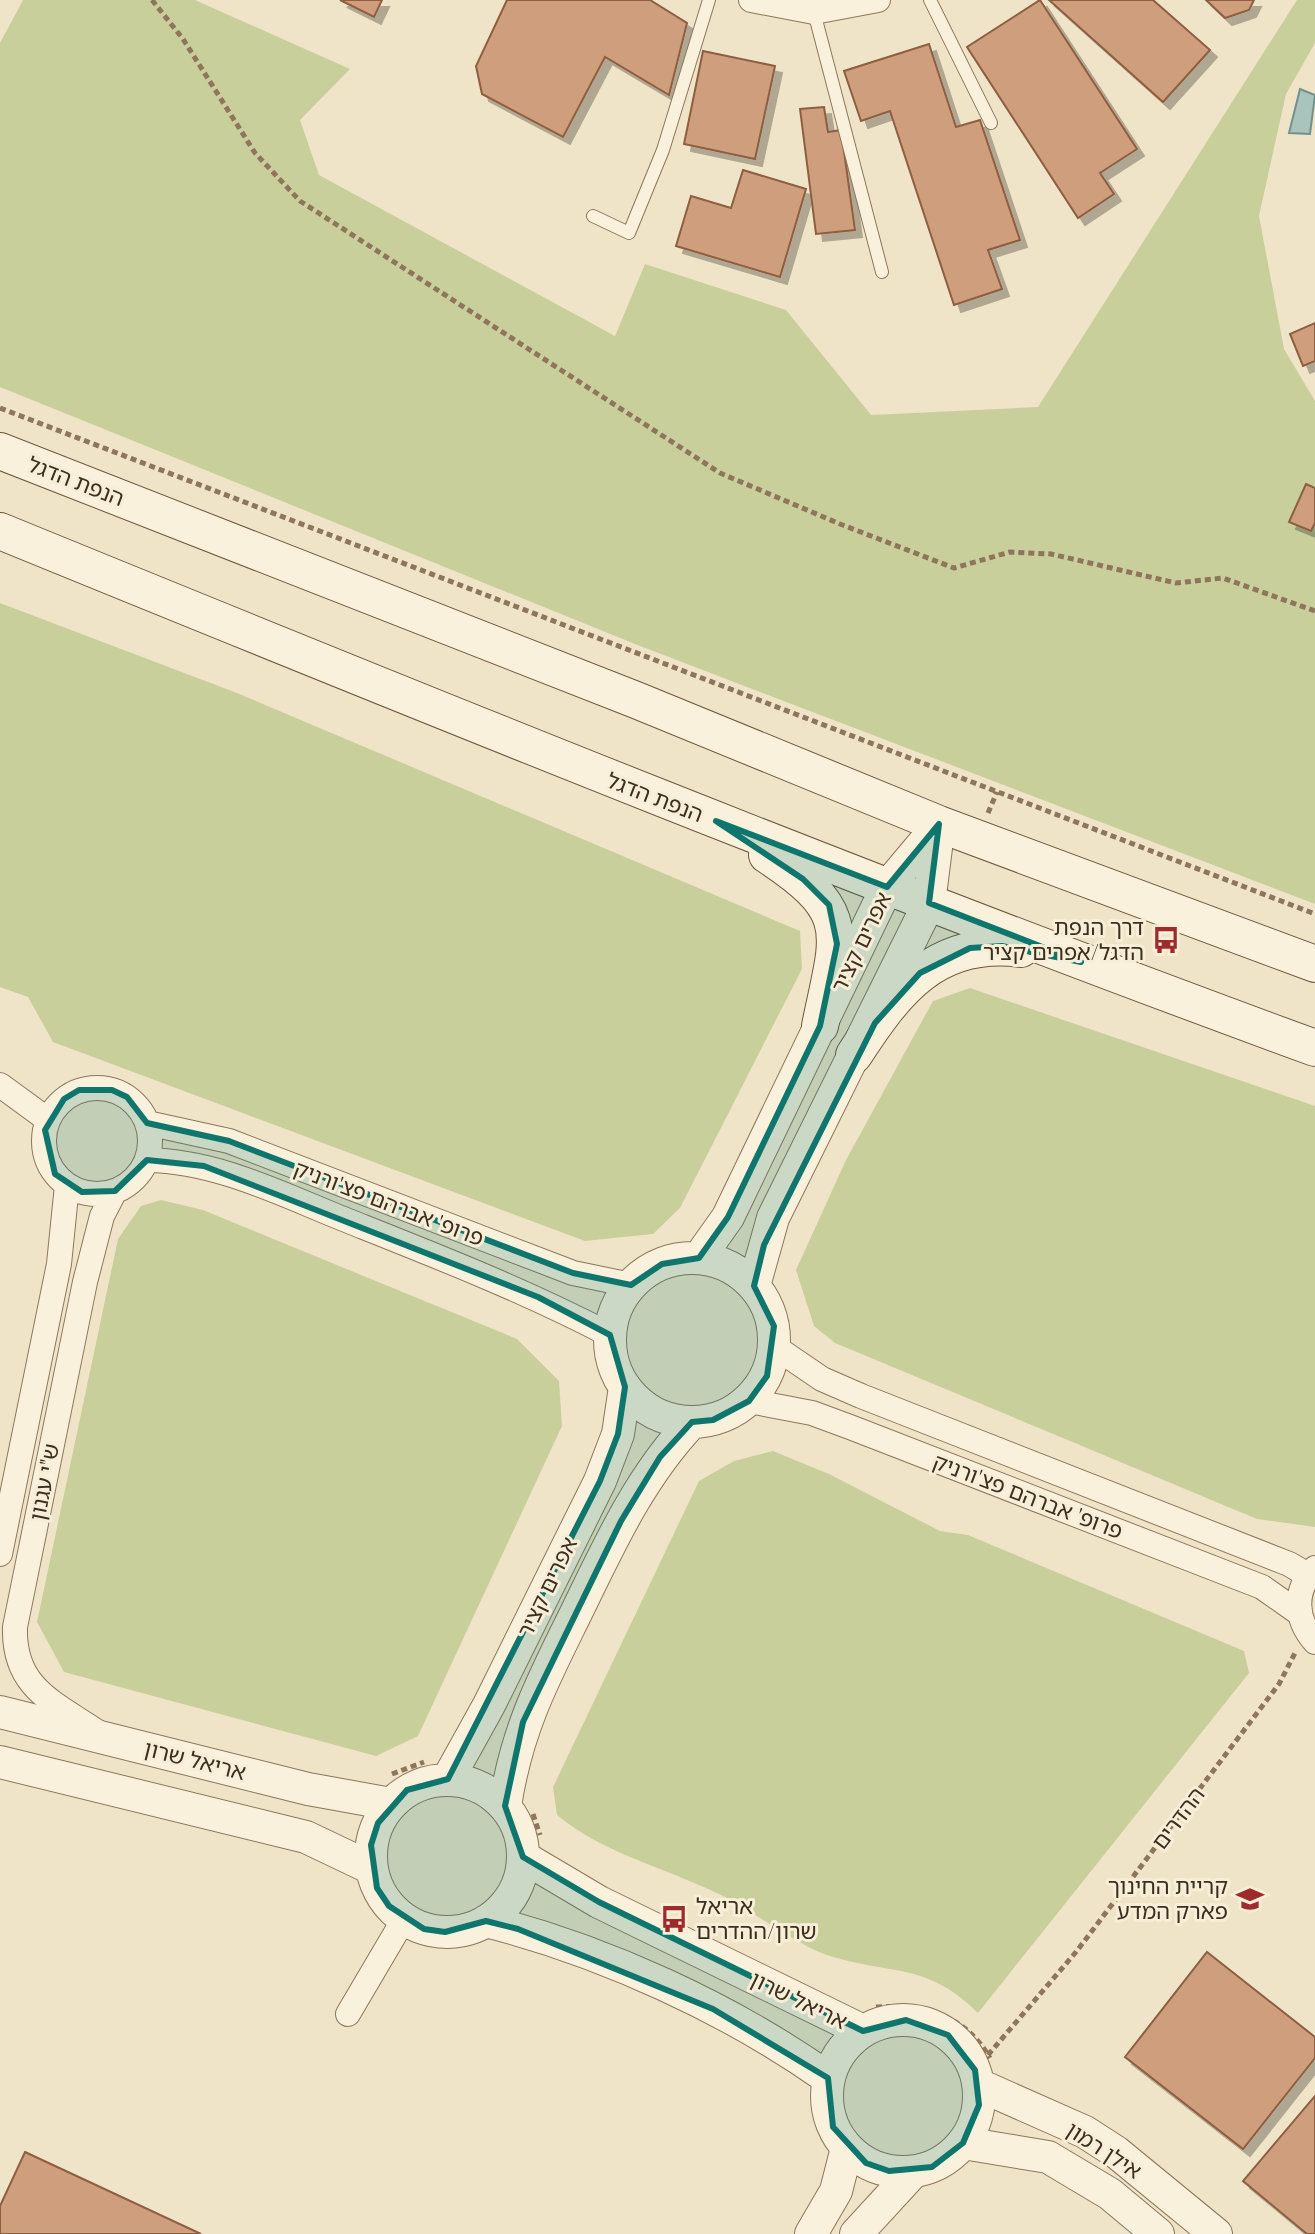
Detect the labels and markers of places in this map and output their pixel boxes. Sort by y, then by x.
place label: דרך הנפת הדגל/אפרים קציר [983,911,1144,966]
bus stop icon: דרך הנפת הדגל/אפרים קציר [1151,925,1181,955]
place label: קריית החינוך פארק המדע [1108,1870,1228,1925]
school or university icon: קריית החינוך פארק המדע [1235,1884,1265,1914]
place label: אריאל שרון/ההדרים [696,1890,817,1945]
bus stop icon: אריאל שרון/ההדרים [659,1904,689,1934]

